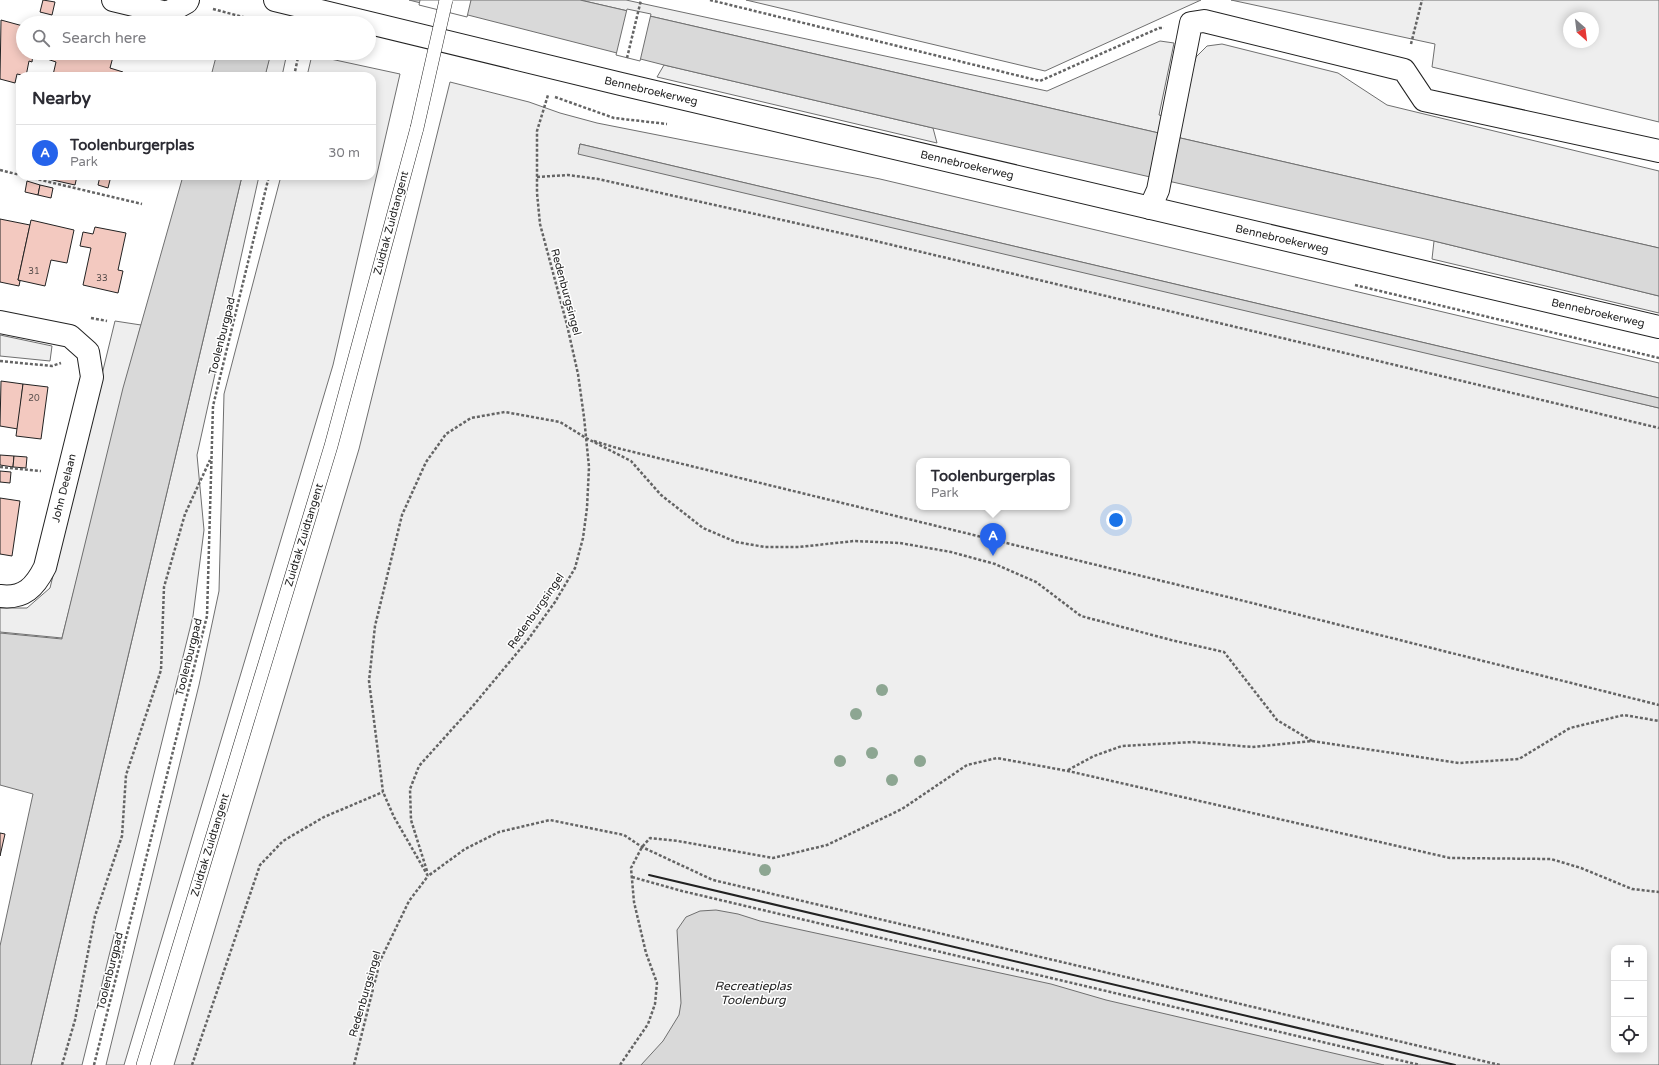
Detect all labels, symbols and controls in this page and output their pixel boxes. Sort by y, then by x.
north arrow [1563,12,1599,48]
search box [16,16,376,60]
icon: search [30,27,52,49]
text: Search here [62,29,146,47]
street label: Bennebroekerweg [603,74,699,108]
text: Nearby [32,88,91,109]
text: Toolenburgerplas [70,136,194,154]
text: A [40,145,50,161]
text: 30 m [328,145,360,161]
street label: Bennebroekerweg [919,148,1015,182]
text: Park [70,154,98,170]
street label: Zuidtak Zuidtangent [371,170,411,276]
street label: Bennebroekerweg [1234,222,1330,256]
street label: Redenburgsingel [548,247,584,337]
house number: 31 [28,266,40,277]
house number: 33 [96,273,108,284]
street label: Toolenburgpad [206,296,238,376]
street label: Bennebroekerweg [1550,296,1646,330]
house number: 20 [28,393,40,404]
street label: John Deelaan [49,452,79,524]
popup [916,458,1070,510]
text: Toolenburgerplas [931,467,1055,485]
street label: Zuidtak Zuidtangent [282,482,326,588]
text: Park [931,485,959,501]
your location [1106,510,1126,530]
pin: A [980,523,1006,556]
street label: Redenburgsingel [505,571,567,651]
street label: Toolenburgpad [173,617,205,697]
street label: Zuidtak Zuidtangent [188,792,232,898]
street label: Toolenburgpad [94,931,126,1011]
map controls [1611,945,1647,1053]
button: + [1611,945,1647,981]
street label: Redenburgsingel [346,949,384,1039]
water label: Recreatieplas Toolenburg [715,979,793,1007]
button: − [1611,981,1647,1017]
button: locate [1611,1017,1647,1053]

